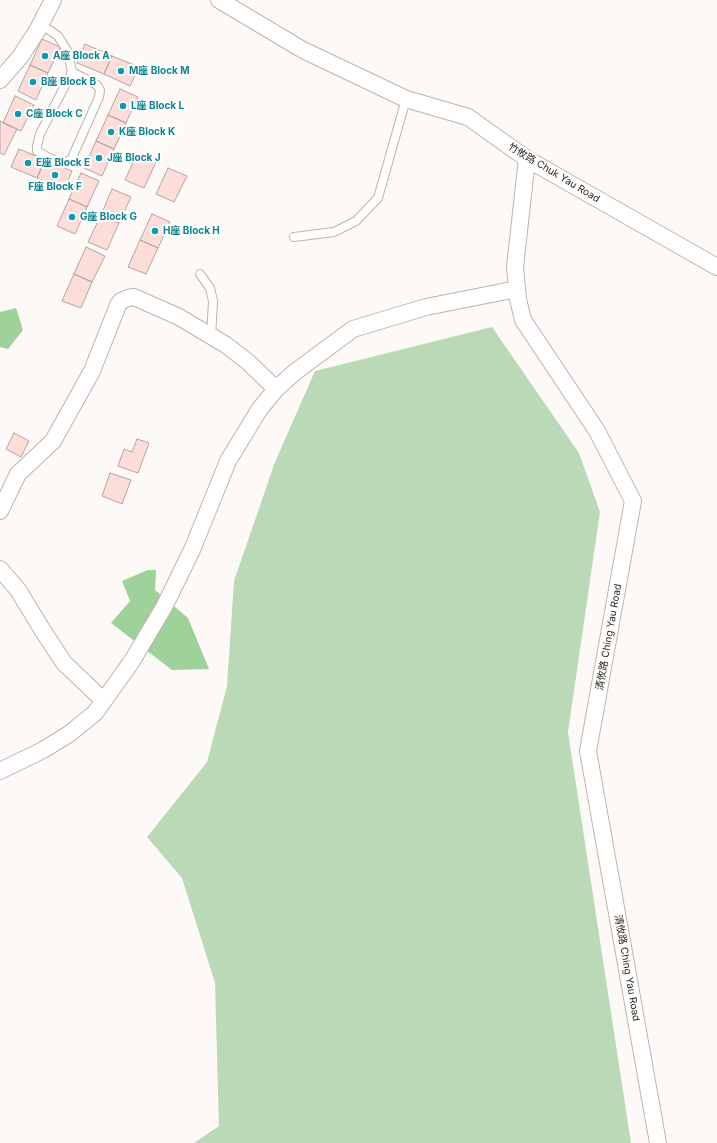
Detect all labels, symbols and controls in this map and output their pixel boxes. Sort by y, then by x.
place label: A座 Block A [53,50,110,62]
marker: A座 Block A [40,51,50,61]
place label: M座 Block M [129,65,190,77]
marker: M座 Block M [116,66,126,76]
place label: B座 Block B [41,76,96,88]
marker: B座 Block B [28,77,38,87]
place label: L座 Block L [131,100,184,112]
marker: L座 Block L [118,101,128,111]
place label: C座 Block C [26,108,83,120]
marker: C座 Block C [13,109,23,119]
place label: K座 Block K [119,126,175,138]
marker: K座 Block K [106,127,116,137]
street label: 竹攸路 Chuk Yau Road [506,141,602,205]
place label: J座 Block J [107,152,161,164]
marker: J座 Block J [94,153,104,163]
place label: E座 Block E [36,157,90,169]
marker: E座 Block E [23,158,33,168]
marker: F座 Block F [50,170,60,180]
place label: F座 Block F [28,181,82,193]
place label: G座 Block G [80,211,137,223]
marker: G座 Block G [67,212,77,222]
place label: H座 Block H [163,225,220,237]
marker: H座 Block H [150,226,160,236]
street label: 清攸路 Ching Yau Road [594,583,624,691]
street label: 清攸路 Ching Yau Road [612,914,642,1022]

